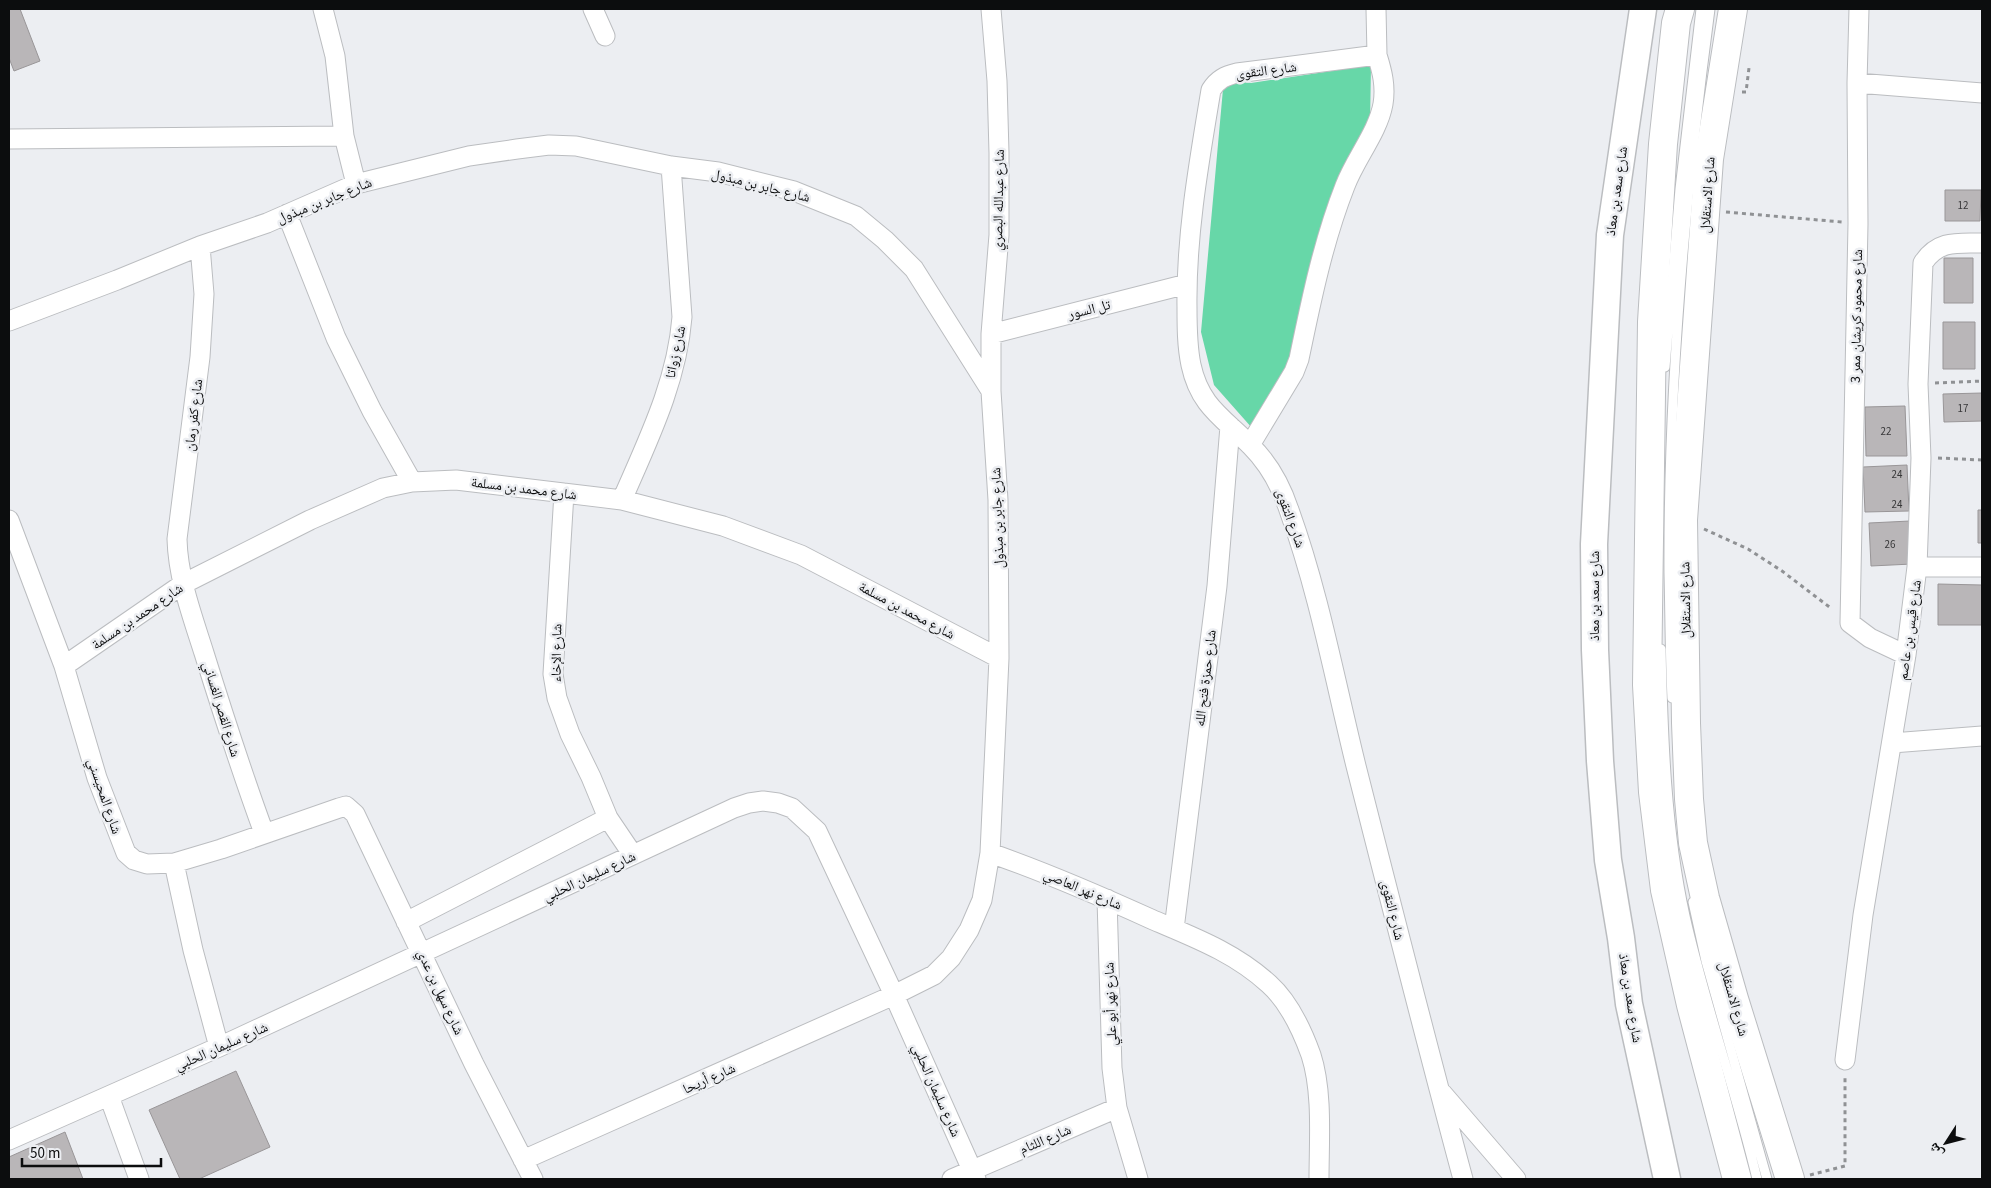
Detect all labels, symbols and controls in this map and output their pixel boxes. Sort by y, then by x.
street label: شارع التقوى [1234,57,1298,85]
street label: شارع سعد بن معاذ [1601,145,1633,237]
street label: شارع عبدالله البصري [988,149,1010,251]
street label: شارع الاستقلال [1695,156,1721,234]
street label: شارع جابر بن مبذول [709,164,812,208]
street label: شارع جابر بن مبذول [274,173,375,229]
house number: 12 [1958,198,1968,213]
street label: شارع محمود كريشان ممر 3 [1846,249,1868,383]
street label: تل السور [1065,295,1113,325]
street label: شارع زواتا [661,324,691,380]
street label: شارع كفر رمان [180,378,208,452]
house number: 17 [1958,401,1968,416]
house number: 22 [1881,424,1891,439]
street label: شارع جابر بن مبذول [986,467,1010,569]
house number: 24 [1892,467,1903,482]
street label: شارع محمد بن مسلمة [470,473,578,505]
street label: شارع التقوى [1270,486,1310,551]
house number: 24 [1892,497,1903,512]
house number: 26 [1885,537,1896,552]
street label: شارع سعد بن معاذ [1585,551,1605,641]
street label: شارع الاستقلال [1675,562,1697,638]
street label: شارع محمد بن مسلمة [855,577,958,645]
street label: شارع محمد بن مسلمة [88,579,187,655]
street label: شارع قيس بن عاصم [1893,579,1927,682]
street label: شارع الإخاء [546,624,568,682]
street label: شارع حمزة فتح الله [1190,629,1222,728]
street label: شارع القصر الغساني [196,659,245,760]
street label: شارع المحيسني [81,756,126,837]
street label: شارع سليمان الحلبي [540,847,639,908]
street label: شارع نهر العاصي [1040,864,1125,916]
street label: شارع التقوى [1375,878,1409,942]
street label: شارع سهل بن عدي [411,946,469,1039]
street label: شارع سعد بن معاذ [1613,952,1647,1044]
street label: شارع الاستقلال [1713,960,1753,1039]
street label: شارع نهر أبو علي [1100,962,1123,1046]
street label: شارع سليمان الحلبي [172,1017,271,1077]
street label: شارع سليمان الحلبي [906,1041,966,1140]
street label: شارع أريحا [680,1058,739,1099]
north arrow [1921,1118,1971,1168]
street label: شارع اللثام [1016,1120,1074,1160]
scale bar [22,1136,161,1168]
text: ش [1924,1138,1949,1162]
text: 50 m [30,1143,60,1164]

